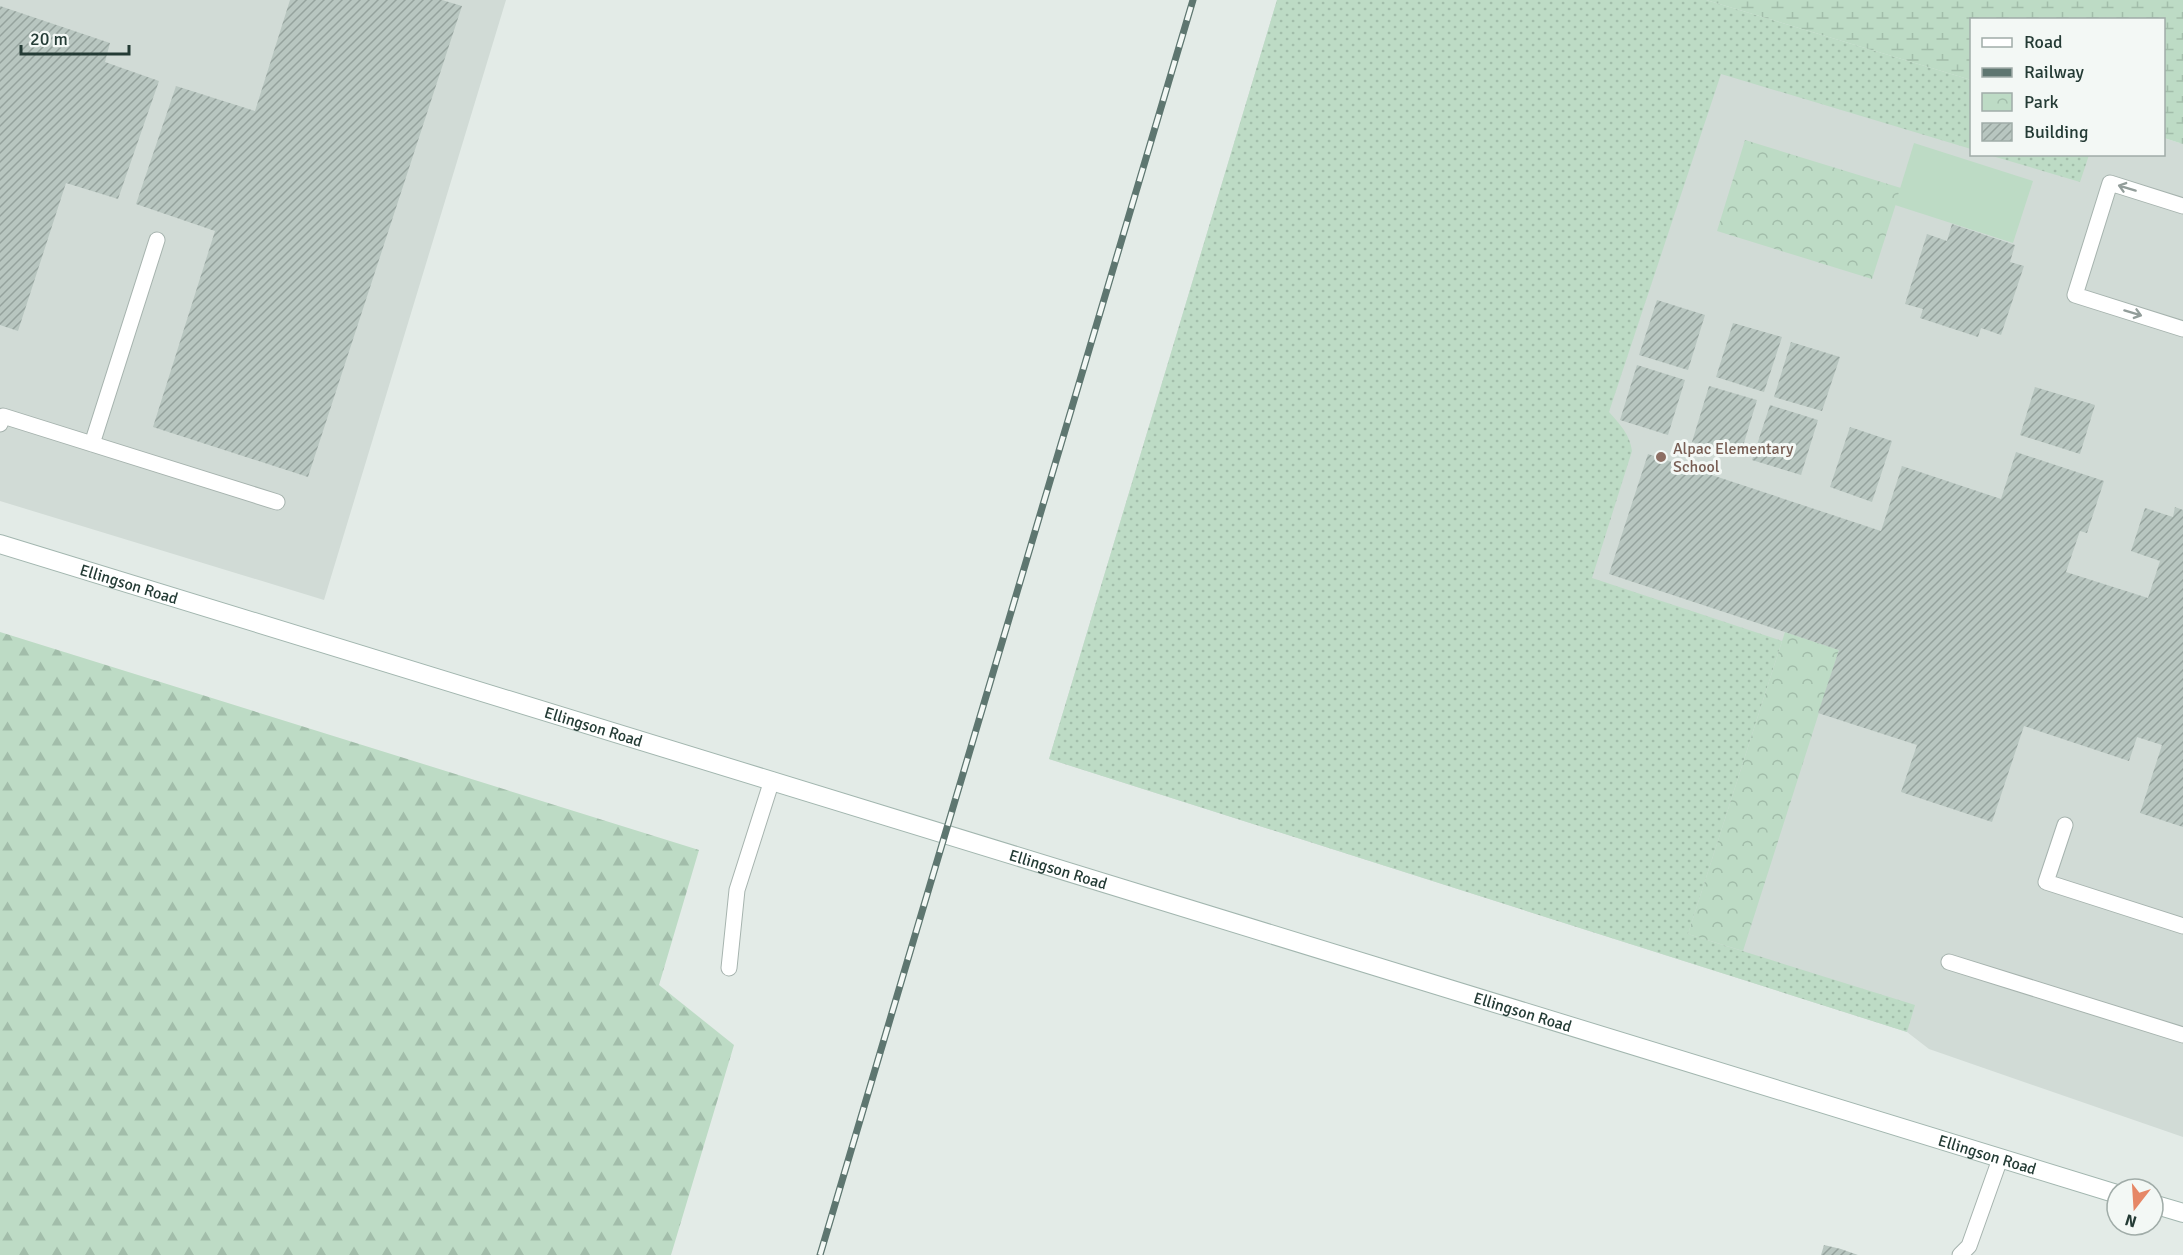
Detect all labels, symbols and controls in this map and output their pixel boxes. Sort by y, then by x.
scale bar [21,18,129,56]
legend [1970,18,2165,156]
text: 20 m [30,28,68,50]
text: Road [2024,31,2063,53]
text: Railway [2024,61,2085,83]
text: Park [2024,91,2059,113]
text: Building [2024,121,2088,143]
one-way arrow [2118,182,2137,193]
one-way arrow [2123,308,2142,319]
place label: Alpac Elementary School [1673,439,1794,477]
marker: Alpac Elementary School [1654,450,1668,464]
street label: Ellingson Road [77,560,180,609]
street label: Ellingson Road [542,703,645,752]
street label: Ellingson Road [1006,845,1109,894]
street label: Ellingson Road [1471,988,1574,1037]
street label: Ellingson Road [1936,1131,2039,1180]
north arrow [2105,1177,2165,1237]
text: N [2123,1209,2139,1232]

